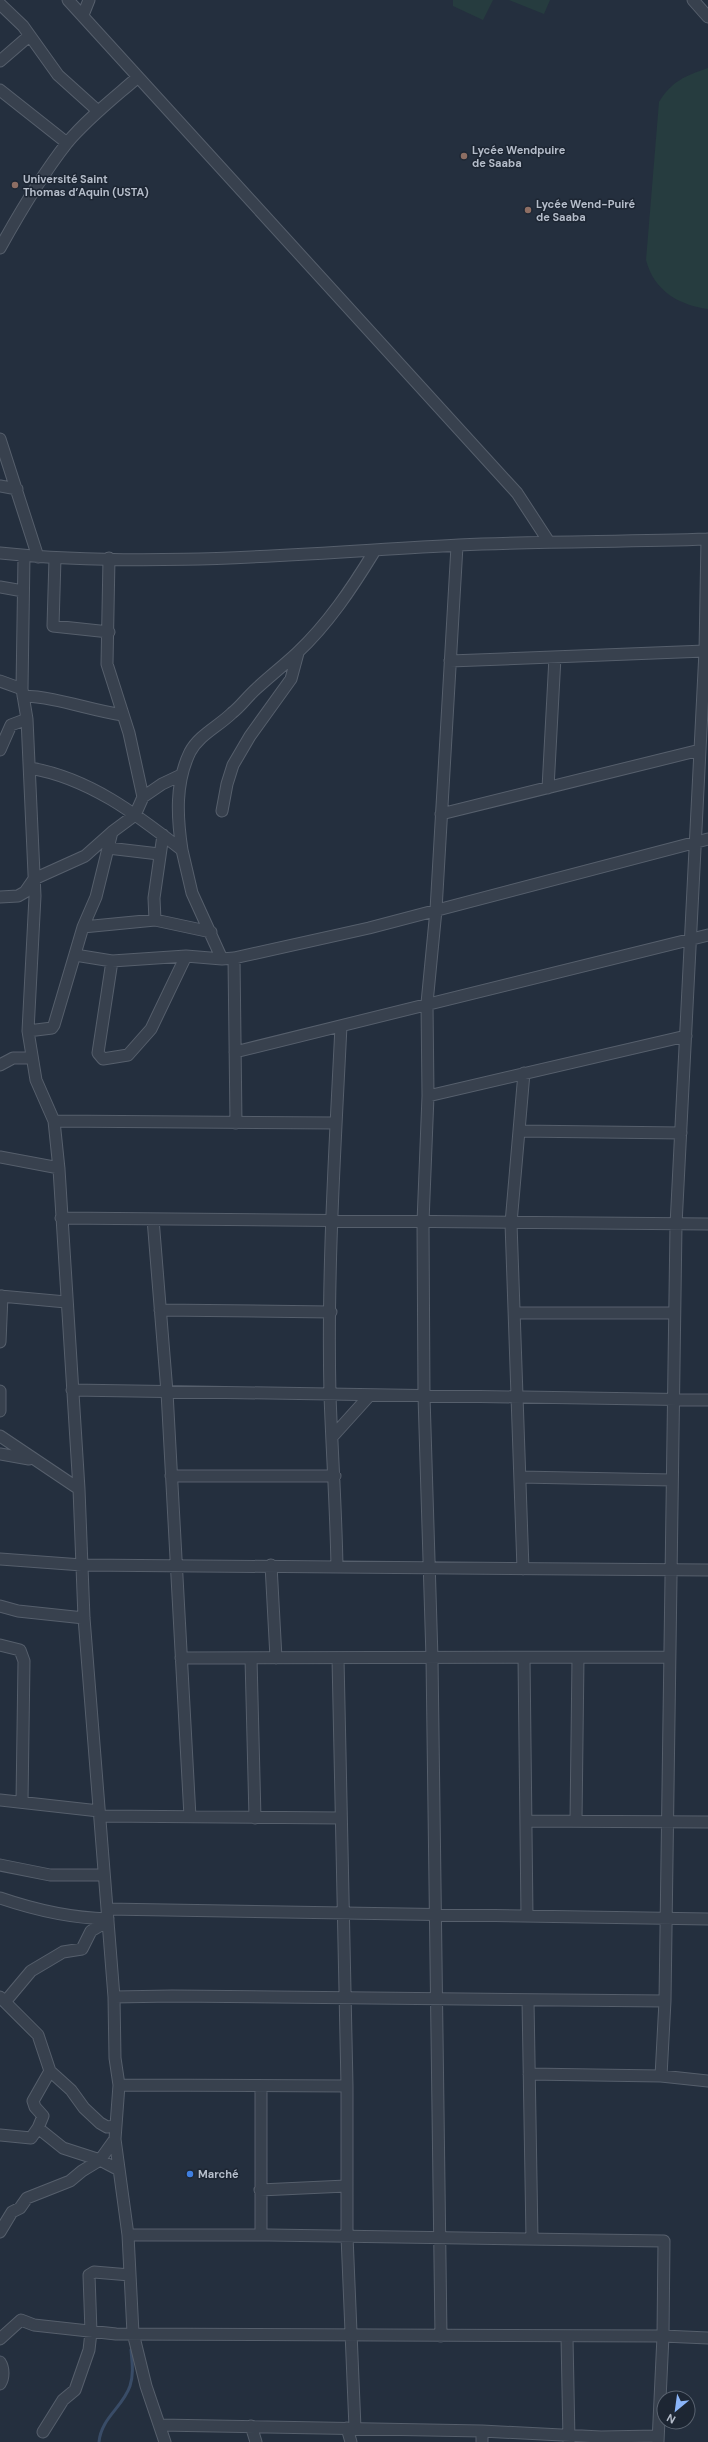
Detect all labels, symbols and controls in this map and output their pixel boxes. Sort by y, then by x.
place label: Lycée Wendpuire de Saaba [472,143,566,170]
marker: Lycée Wendpuire de Saaba [459,151,469,161]
place label: Université Saint Thomas d’Aquin (USTA) [23,172,149,199]
marker: Université Saint Thomas d’Aquin (USTA) [10,180,20,190]
place label: Lycée Wend-Puiré de Saaba [536,197,636,224]
marker: Lycée Wend-Puiré de Saaba [523,205,533,215]
place label: Marché [198,2167,239,2181]
marker: Marché [185,2169,195,2179]
north arrow [656,2390,696,2430]
text: N [664,2411,678,2427]

